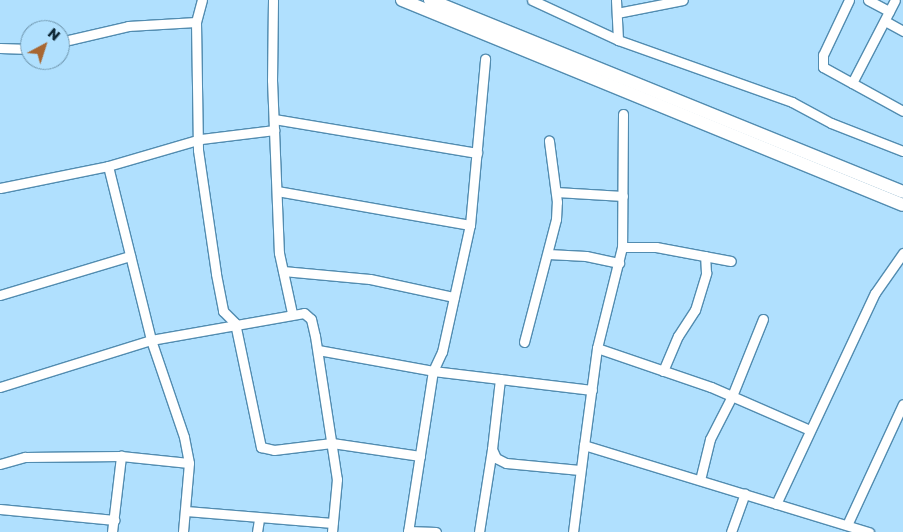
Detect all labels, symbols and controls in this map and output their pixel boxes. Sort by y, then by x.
north arrow [20,20,70,70]
text: N [45,24,64,44]

